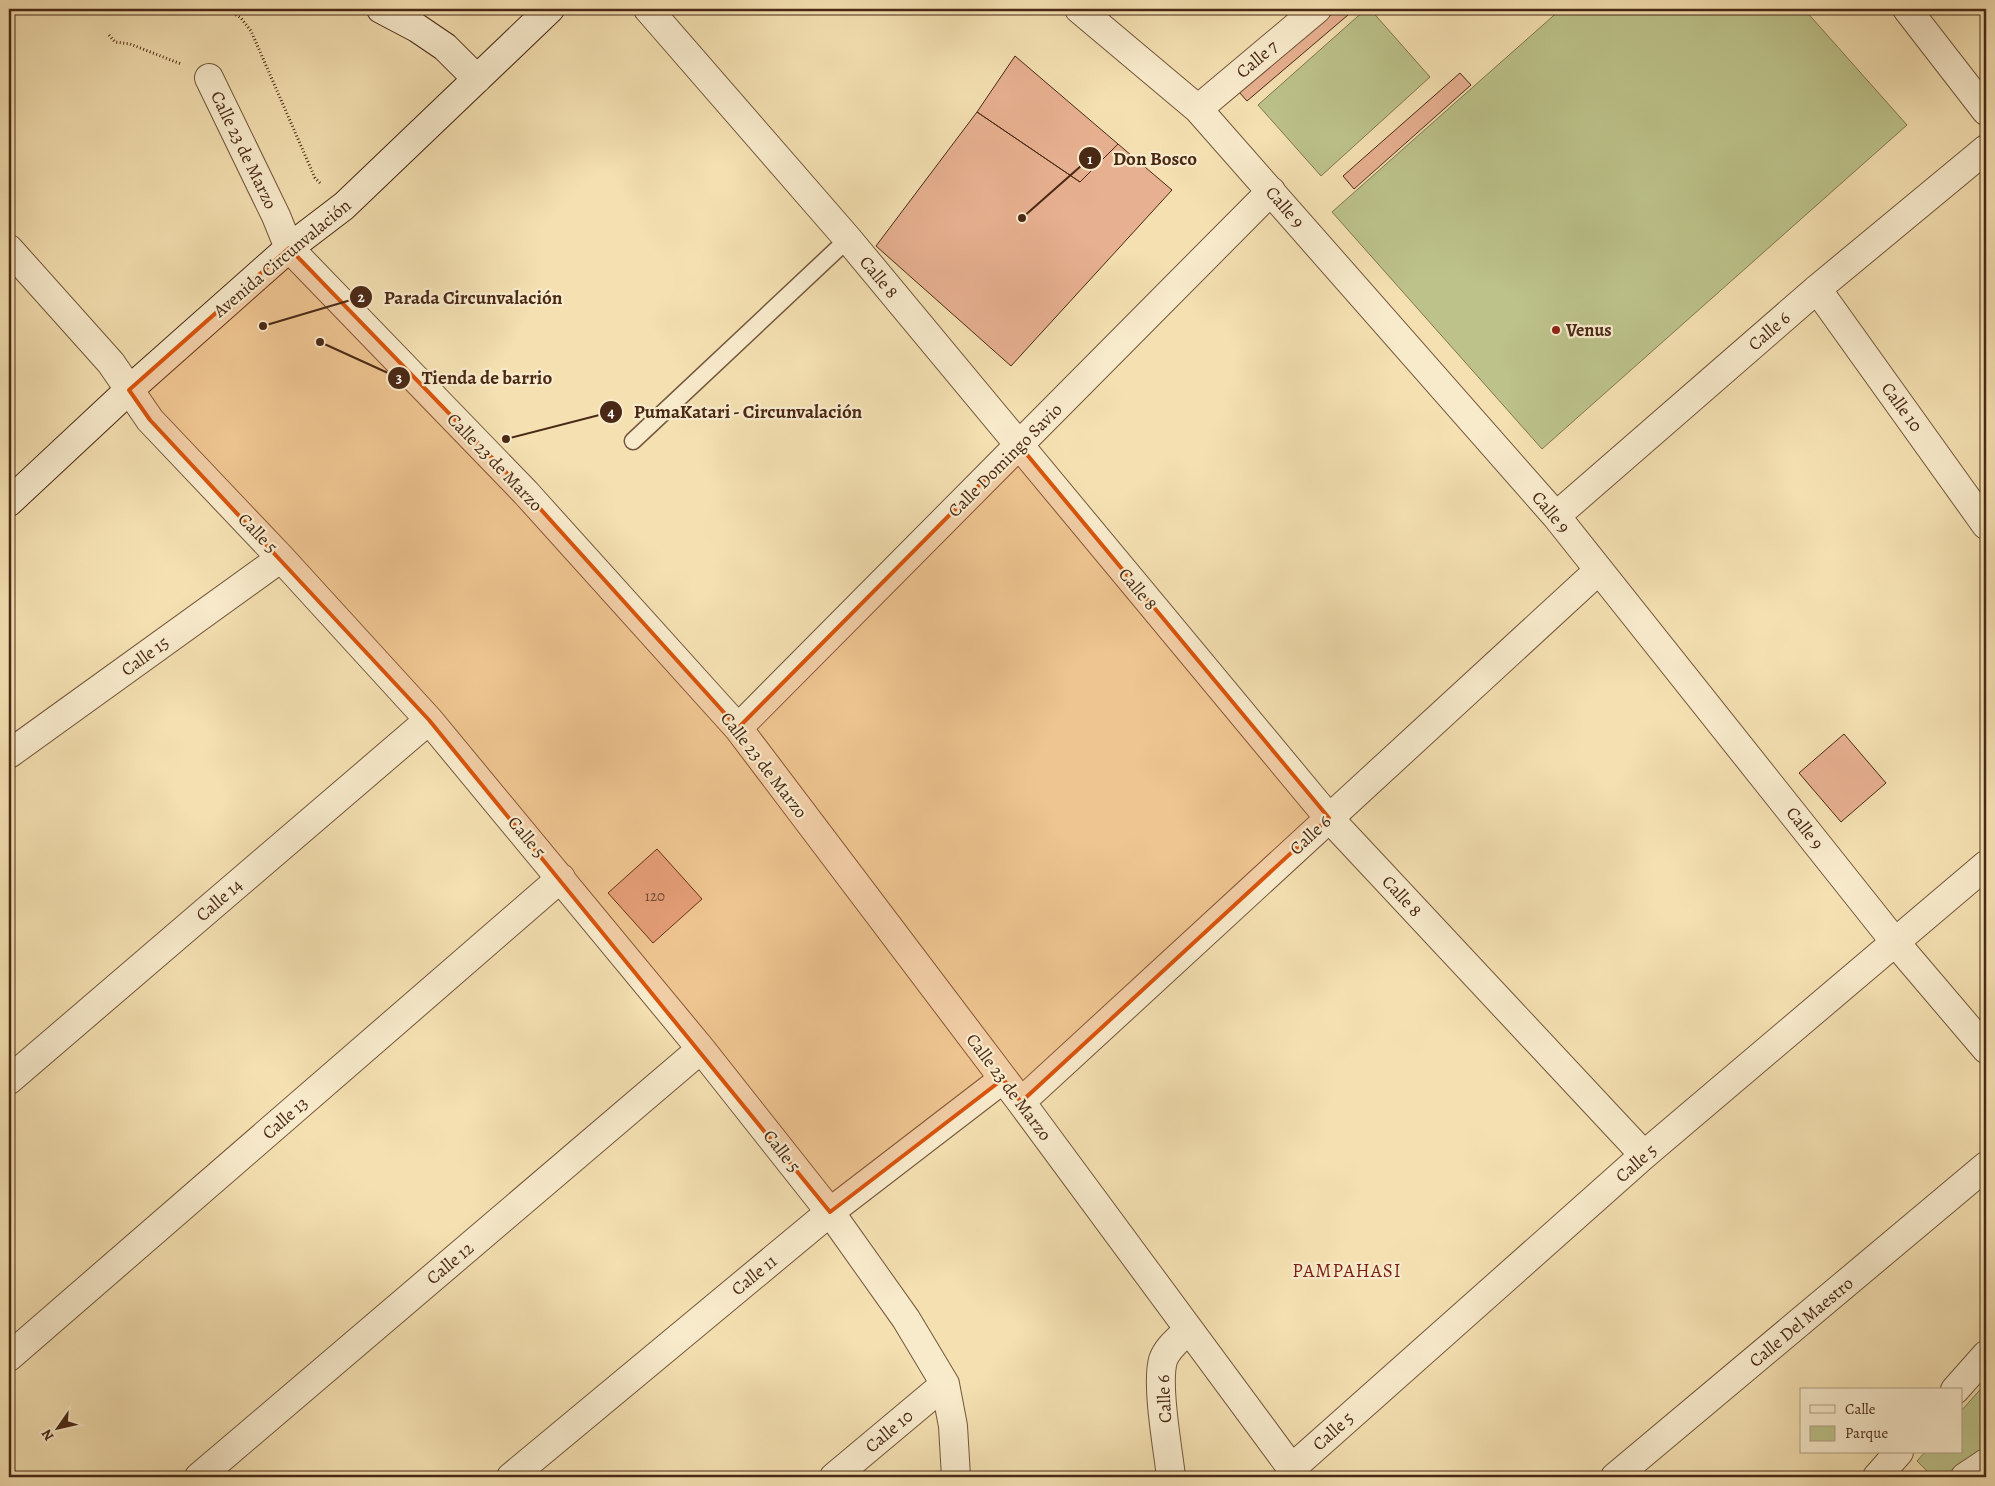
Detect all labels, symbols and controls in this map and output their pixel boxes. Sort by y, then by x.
street label: Calle 7 [1231,34,1283,84]
street label: Calle 23 de Marzo [205,87,283,213]
callout: Don Bosco [1078,141,1207,175]
text: Don Bosco [1113,146,1197,172]
text: 1 [1087,149,1093,169]
street label: Calle 9 [1260,181,1310,233]
street label: Avenida Circunvalación [207,193,356,323]
street label: Calle 8 [854,251,904,303]
callout: Parada Circunvalación [349,280,572,314]
text: Parada Circunvalación [384,285,563,311]
text: 2 [357,287,365,307]
street label: Calle 6 [1743,306,1795,356]
place label: Venus [1565,318,1612,342]
marker: Venus [1550,324,1562,336]
callout: Tienda de barrio [386,361,562,395]
text: Tienda de barrio [422,365,552,391]
text: 3 [396,368,402,388]
street label: Calle 10 [1876,377,1928,437]
callout: PumaKatari - Circunvalación [598,395,873,429]
street label: Calle Domingo Savio [943,398,1067,522]
text: PumaKatari - Circunvalación [634,399,863,425]
text: 4 [607,402,615,422]
street label: Calle 23 de Marzo [442,407,548,517]
street label: Calle 9 [1526,486,1576,538]
street label: Calle 5 [233,507,283,559]
street label: Calle 8 [1113,563,1163,615]
street label: Calle 15 [116,630,174,682]
street label: Calle 23 de Marzo [715,707,813,823]
street label: Calle 9 [1781,802,1829,854]
street label: Calle 6 [1284,810,1336,860]
street label: Calle 5 [502,811,552,863]
street label: Calle 8 [1377,870,1427,922]
street label: Calle 14 [191,873,247,927]
house number: 120 [645,886,665,906]
street label: Calle 23 de Marzo [961,1028,1057,1146]
street label: Calle 13 [257,1091,313,1145]
street label: Calle 5 [758,1125,806,1177]
street label: Calle 5 [1610,1138,1662,1188]
street label: Calle 12 [421,1236,479,1290]
street label: Calle 11 [726,1249,782,1301]
district label: PAMPAHASI [1292,1258,1402,1284]
street label: Calle Del Maestro [1744,1271,1858,1373]
street label: Calle 6 [1151,1374,1177,1424]
legend [1800,1388,1962,1454]
text: Calle [1845,1399,1876,1419]
north arrow [32,1404,82,1454]
street label: Calle 10 [860,1404,918,1458]
street label: Calle 5 [1307,1406,1359,1456]
text: Parque [1845,1423,1888,1443]
text: N [37,1425,58,1445]

